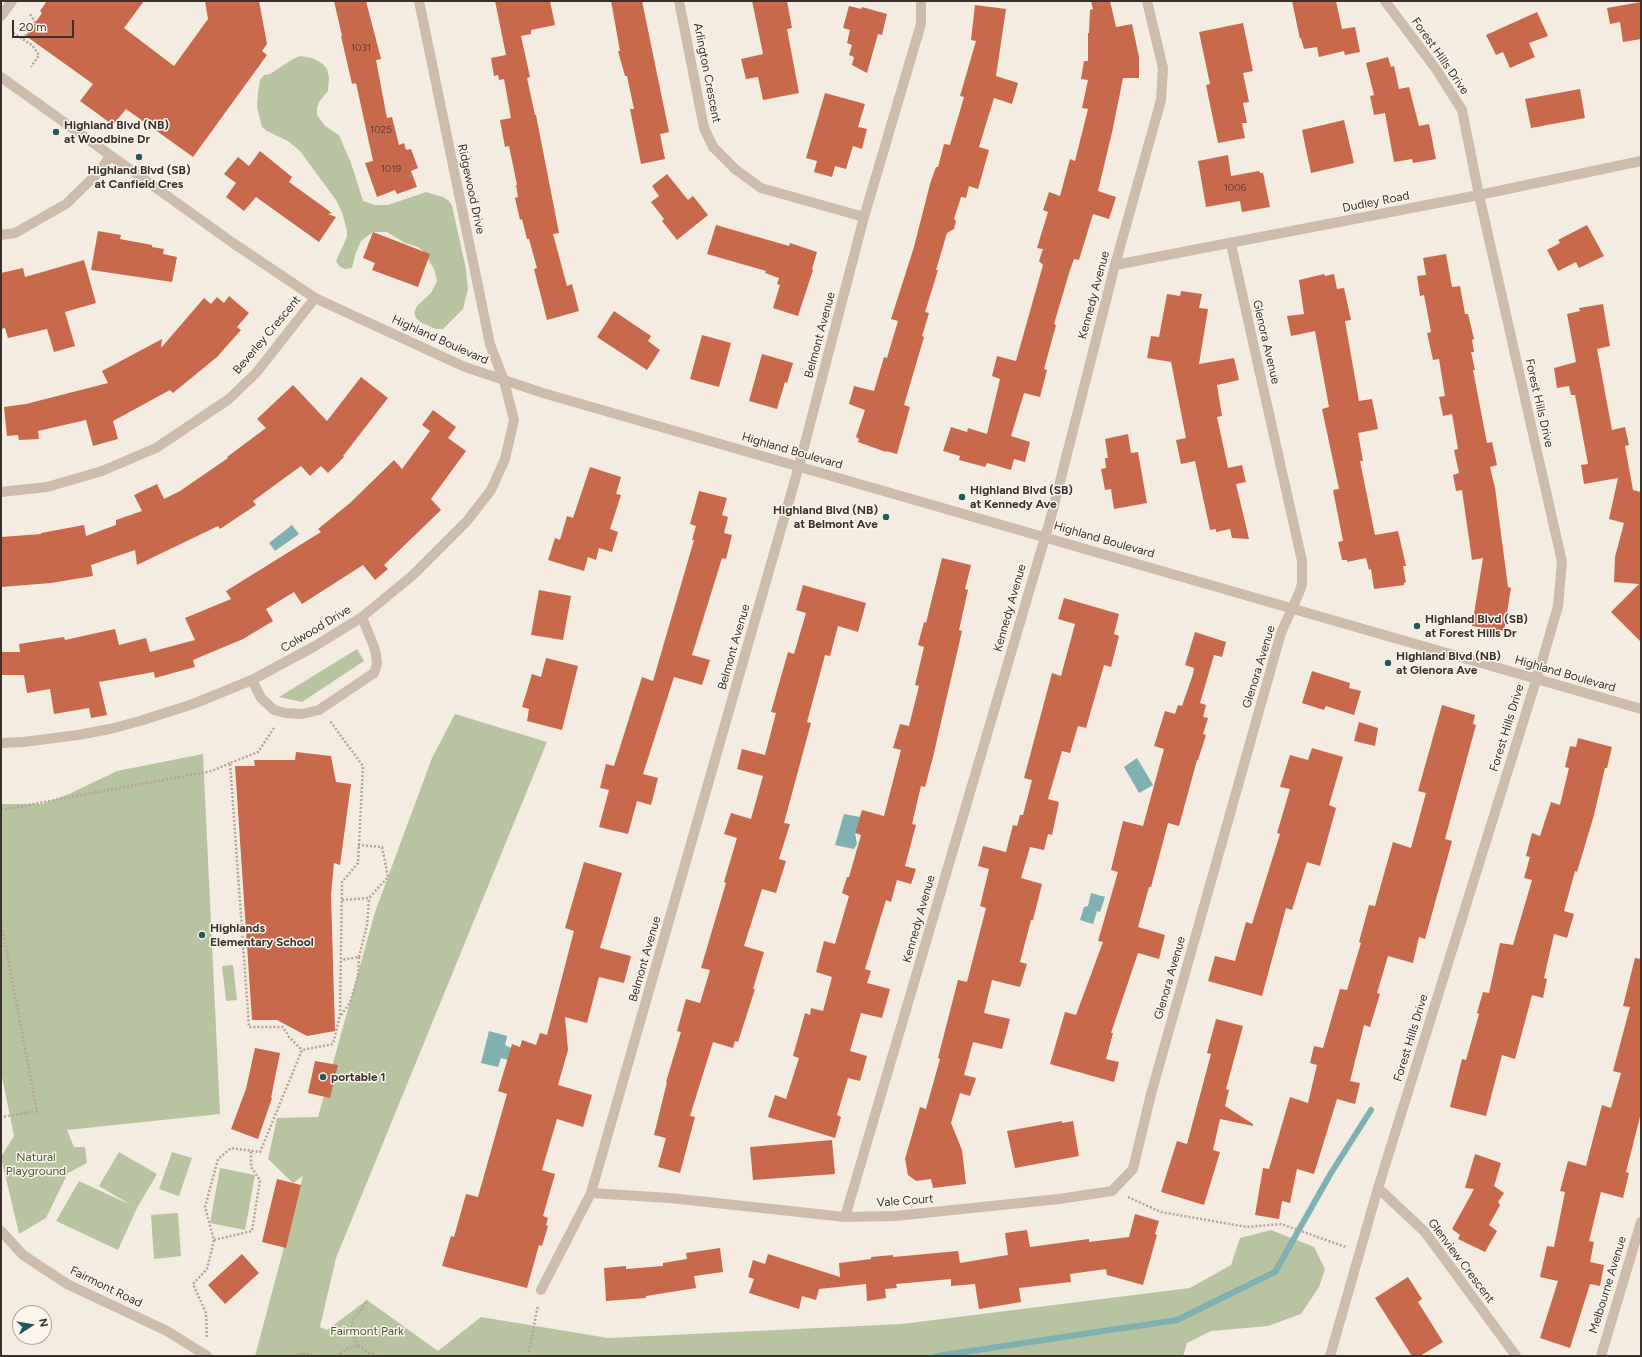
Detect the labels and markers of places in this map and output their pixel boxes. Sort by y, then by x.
place label: Highland Blvd (NB) at Woodbine Dr [64,118,169,146]
marker: Highland Blvd (NB) at Woodbine Dr [51,127,61,137]
marker: Highland Blvd (SB) at Canfield Cres [134,152,144,162]
place label: Highland Blvd (SB) at Canfield Cres [88,163,190,191]
place label: Highland Blvd (SB) at Kennedy Ave [970,483,1073,511]
marker: Highland Blvd (SB) at Kennedy Ave [957,492,967,502]
place label: Highland Blvd (NB) at Belmont Ave [773,503,878,531]
marker: Highland Blvd (NB) at Belmont Ave [881,512,891,522]
place label: Highland Blvd (SB) at Forest Hills Dr [1425,612,1528,640]
marker: Highland Blvd (SB) at Forest Hills Dr [1412,621,1422,631]
place label: Highland Blvd (NB) at Glenora Ave [1396,649,1501,677]
marker: Highland Blvd (NB) at Glenora Ave [1383,658,1393,668]
place label: Highlands Elementary School [210,921,314,949]
marker: Highlands Elementary School [197,930,207,940]
place label: portable 1 [331,1070,386,1084]
marker: portable 1 [318,1072,328,1082]

